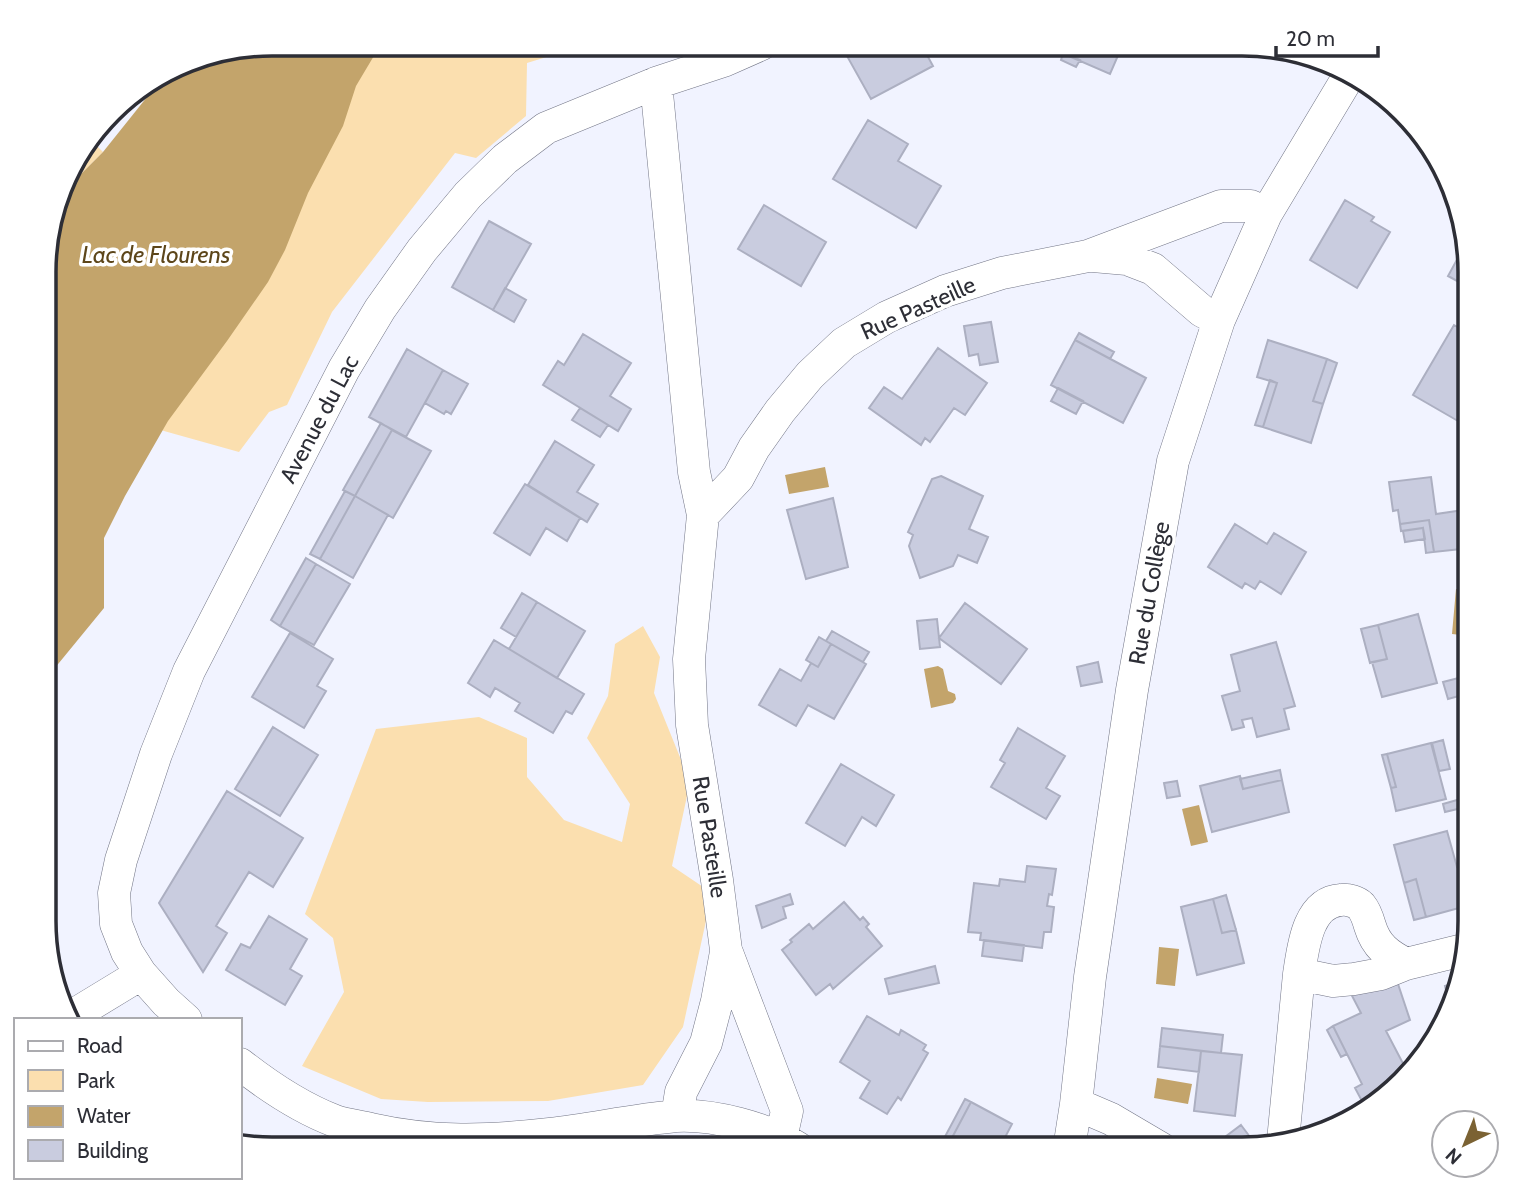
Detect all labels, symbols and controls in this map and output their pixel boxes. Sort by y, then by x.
scale bar [1276,14,1378,58]
text: 20 m [1286,26,1335,51]
water label: Lac de Flourens [82,240,230,269]
street label: Rue Pasteille [856,270,980,346]
street label: Avenue du Lac [274,350,364,488]
street label: Rue du Collège [1123,519,1175,667]
street label: Rue Pasteille [687,774,733,900]
legend [14,1018,242,1179]
text: Road [77,1033,123,1058]
text: Park [77,1068,115,1093]
text: Water [77,1103,131,1128]
north arrow [1430,1109,1500,1179]
text: Building [77,1138,149,1163]
text: N [1441,1143,1467,1169]

